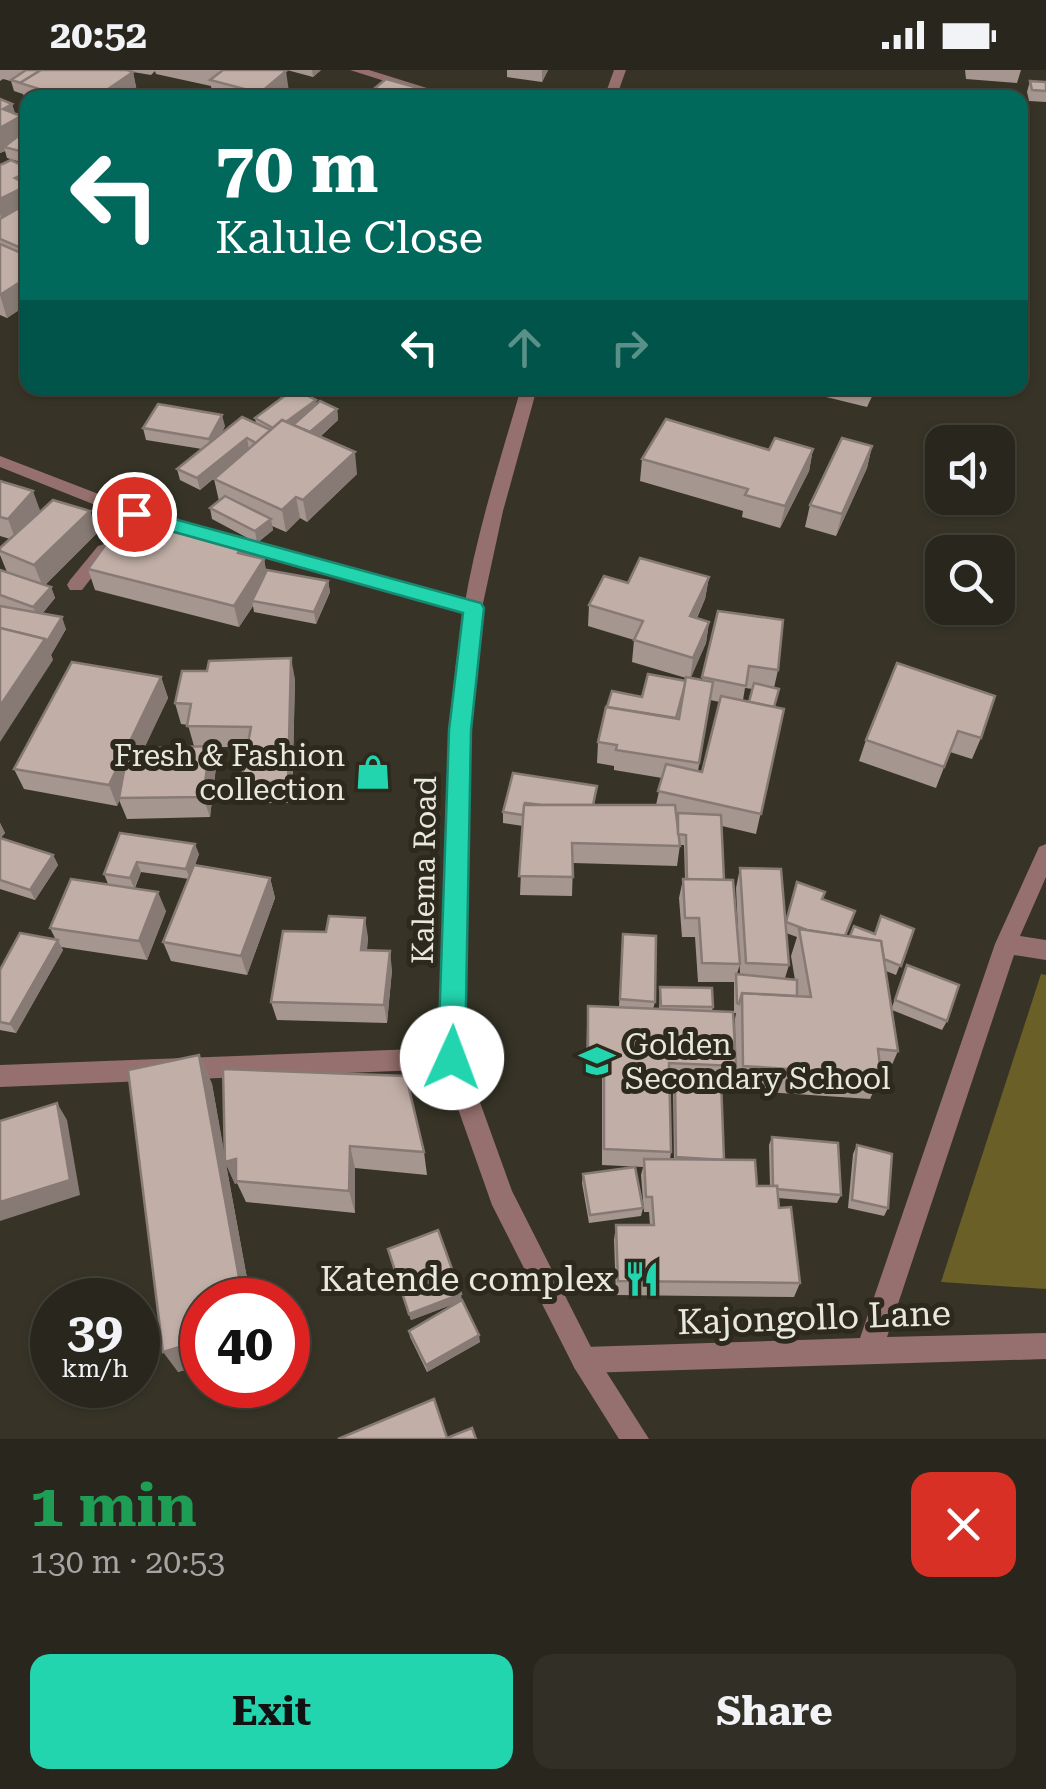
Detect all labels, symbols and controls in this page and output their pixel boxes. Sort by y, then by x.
text: 20:52 [50,13,147,57]
text: 70 m [215,127,379,209]
icon: left [50,130,180,260]
text: Kalule Close [215,211,483,264]
icon: left [392,320,447,375]
icon: ahead [497,320,552,375]
icon: right [602,320,657,375]
map controls [925,425,1015,625]
button: sound [925,425,1015,515]
pin [92,472,177,557]
icon: arrive [107,487,162,542]
button: search [925,535,1015,625]
place label: Fresh & Fashion collection [114,738,345,807]
shop icon: Fresh & Fashion collection [354,753,392,791]
street label: Kalema Road [405,776,443,964]
position arrow [400,1006,504,1110]
place label: Golden Secondary School [625,1027,890,1096]
school or university icon: Golden Secondary School [578,1042,616,1080]
place label: Katende complex [320,1259,614,1300]
restaurant icon: Katende complex [623,1260,661,1298]
speed limit sign: 40 [180,1278,310,1408]
street label: Kajongollo Lane [677,1293,951,1343]
text: 39 [67,1302,123,1360]
text: km/h [62,1354,128,1383]
text: 1 min [30,1470,197,1541]
button: close [911,1472,1016,1577]
text: 130 m · 20:53 [30,1543,225,1581]
button: Exit [30,1654,513,1769]
button: Share [533,1654,1016,1769]

